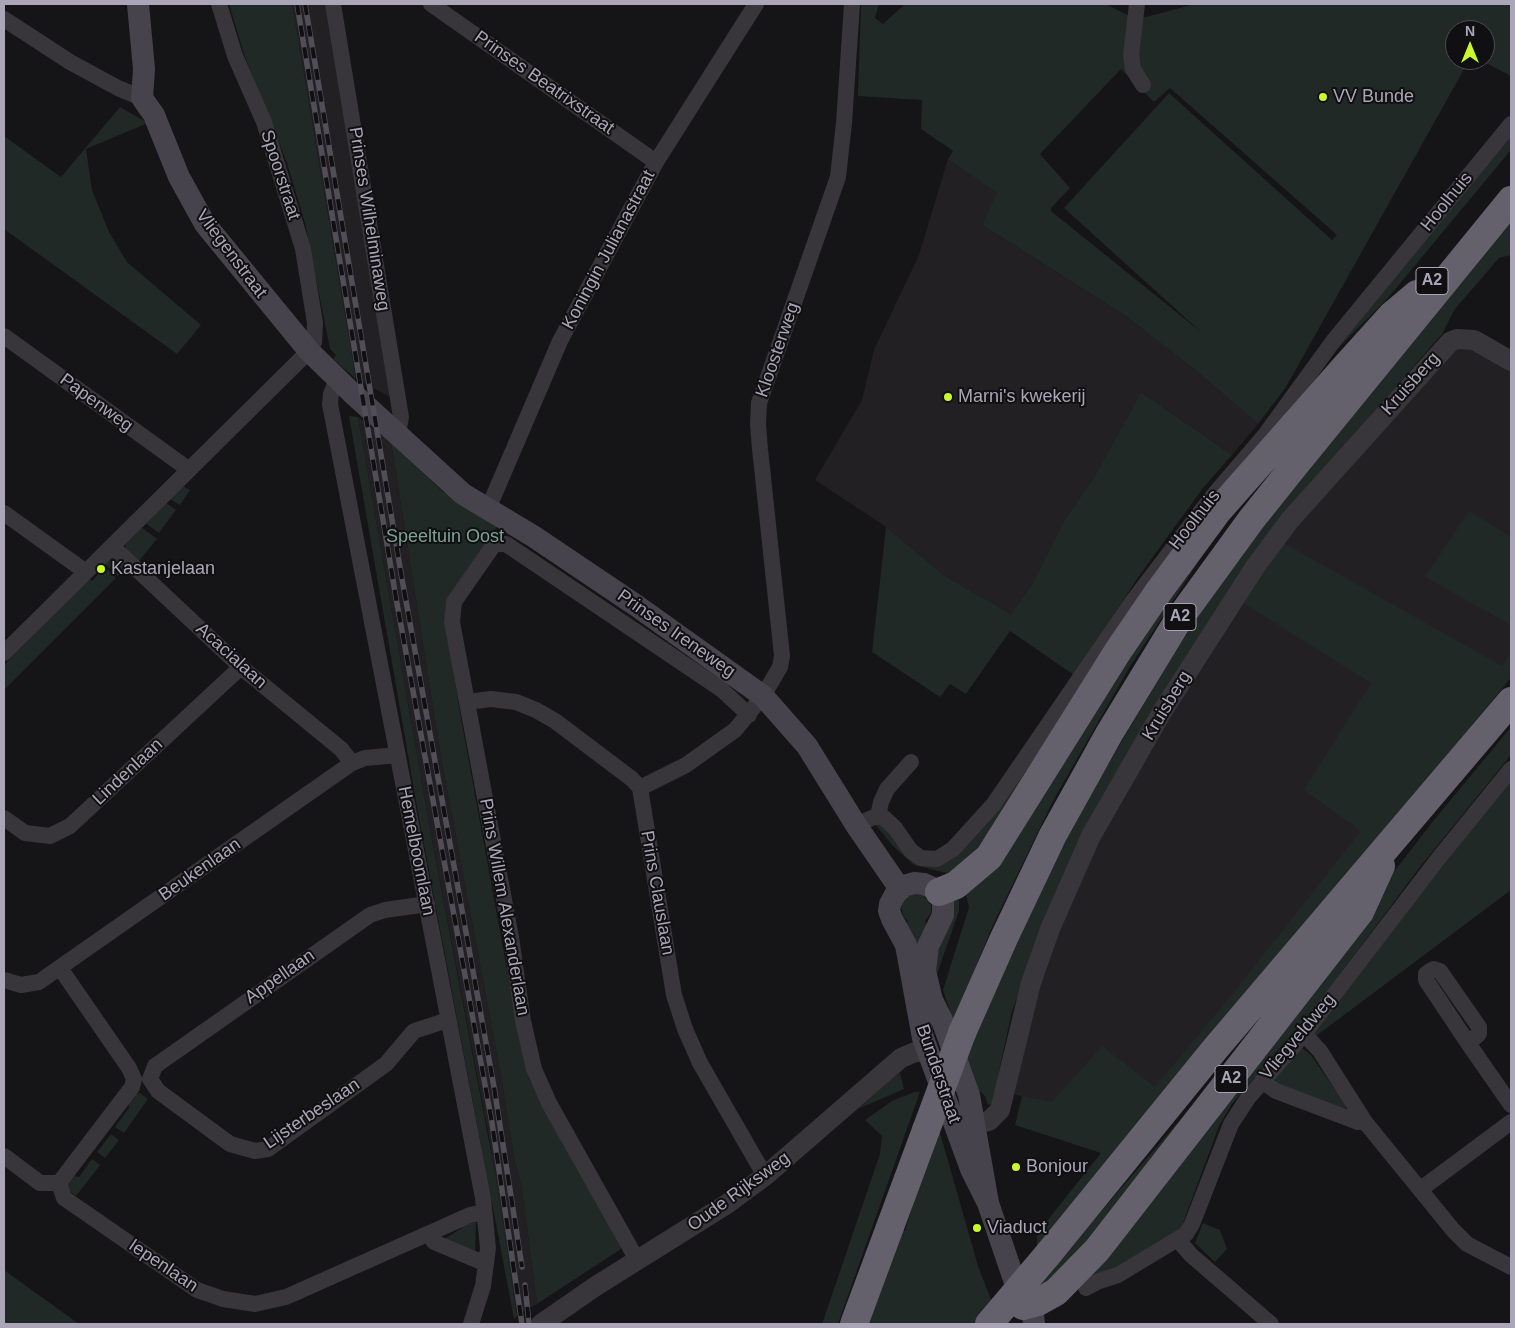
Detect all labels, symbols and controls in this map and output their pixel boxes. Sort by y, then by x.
north arrow [1445,20,1495,70]
text: N [1465,23,1475,39]
street label: Prinses Beatrixstraat [470,27,618,139]
place label: VV Bunde [1333,86,1414,108]
marker: VV Bunde [1317,91,1329,103]
street label: Prinses Wilhelminaweg [344,125,394,313]
street label: Spoorstraat [255,127,305,223]
street label: Koningin Julianastraat [558,167,660,333]
street label: Hoolhuis [1417,168,1477,236]
street label: Vliegenstraat [191,206,271,302]
road number: A2 [1416,268,1448,294]
street label: Kloosterweg [752,300,804,400]
street label: Kruisberg [1377,348,1445,420]
street label: Papenweg [55,369,137,437]
place label: Marni's kwekerij [958,386,1085,408]
marker: Marni's kwekerij [942,391,954,403]
street label: Hoolhuis [1165,486,1225,554]
park label: Speeltuin Oost [386,526,504,548]
place label: Kastanjelaan [111,558,215,580]
marker: Kastanjelaan [95,563,107,575]
street label: Prinses Ireneweg [613,585,739,683]
road number: A2 [1164,604,1196,630]
street label: Acacialaan [191,619,271,693]
street label: Kruisberg [1138,667,1196,745]
street label: Lindenlaan [88,734,168,810]
street label: Hemelboomlaan [393,785,439,917]
street label: Prins Willem Alexanderlaan [474,797,534,1017]
street label: Prins Clauslaan [635,829,679,957]
street label: Beukenlaan [155,834,245,906]
street label: Appellaan [241,945,319,1009]
street label: Vliegveldweg [1256,989,1340,1085]
street label: Bunderstraat [911,1022,965,1126]
road number: A2 [1215,1066,1247,1092]
street label: Lijsterbeslaan [260,1074,364,1154]
street label: Oude Rijksweg [684,1148,794,1236]
place label: Bonjour [1026,1156,1088,1178]
marker: Bonjour [1010,1161,1022,1173]
place label: Viaduct [987,1217,1047,1239]
marker: Viaduct [971,1222,983,1234]
street label: Iepenlaan [124,1235,202,1297]

